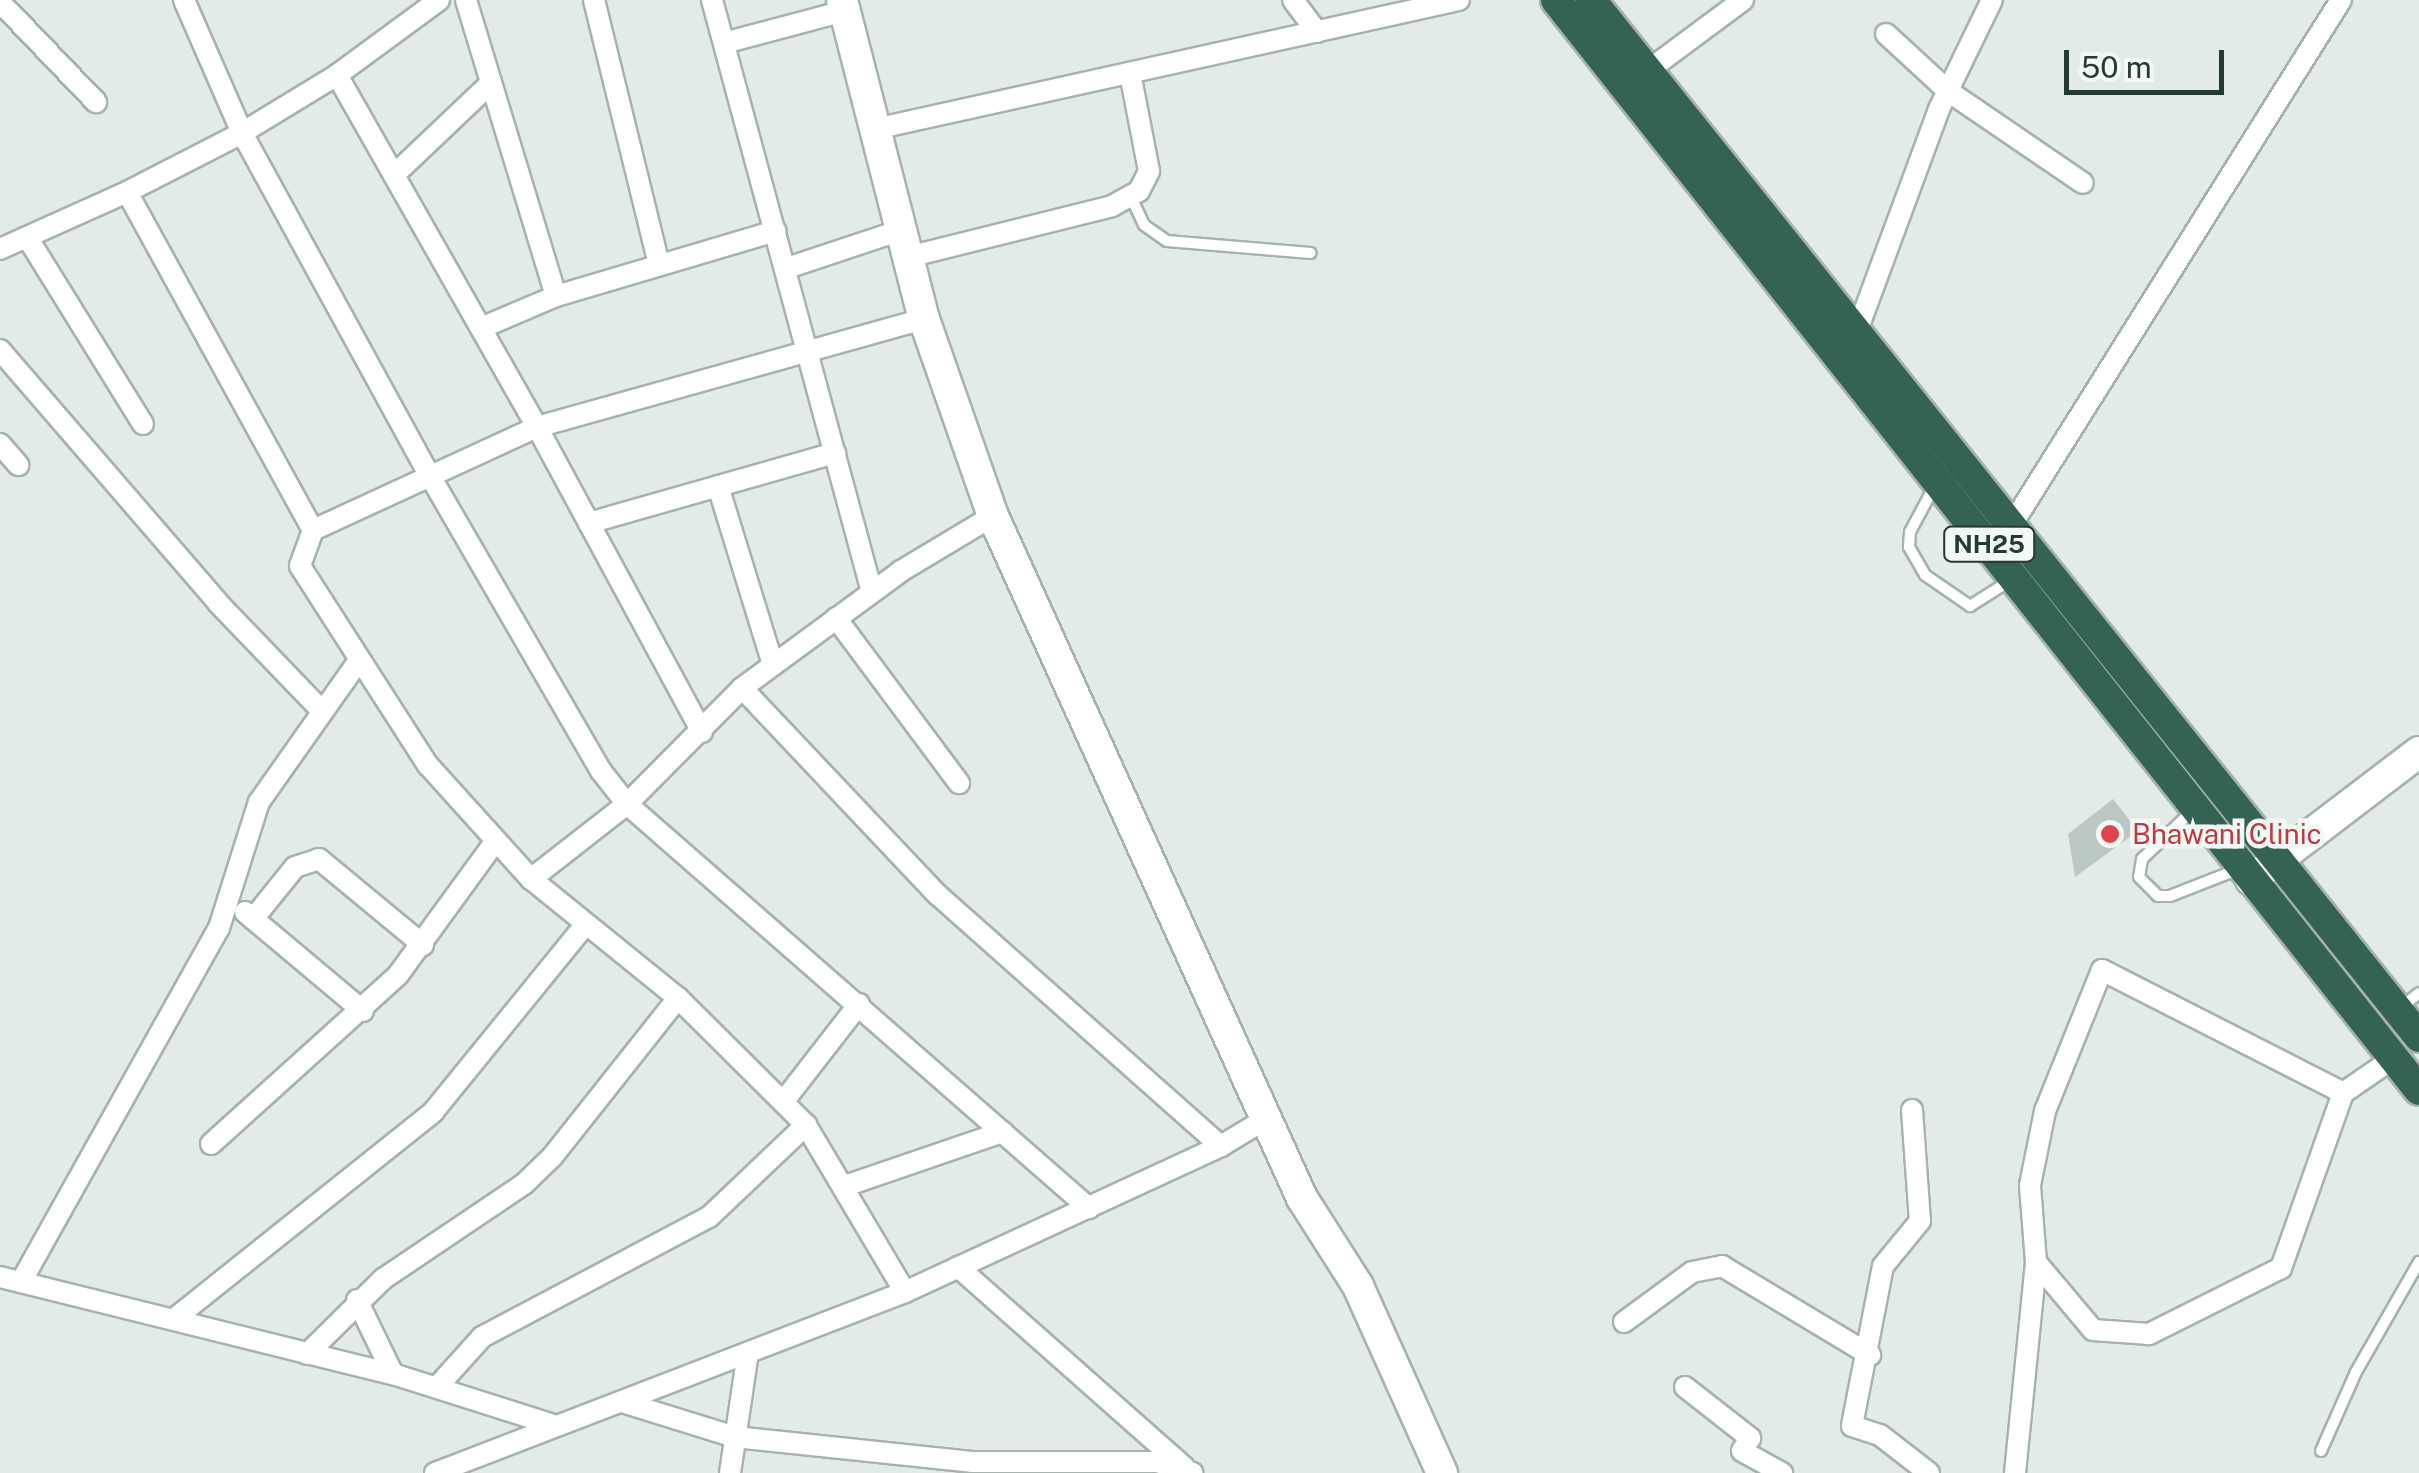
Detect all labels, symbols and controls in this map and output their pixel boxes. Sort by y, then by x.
scale bar [2069,30,2229,92]
text: 50 m [2081,49,2152,85]
road number: NH25 [1942,524,2036,564]
place label: Bhawani Clinic [2132,817,2322,851]
marker: Bhawani Clinic [2097,821,2123,847]

